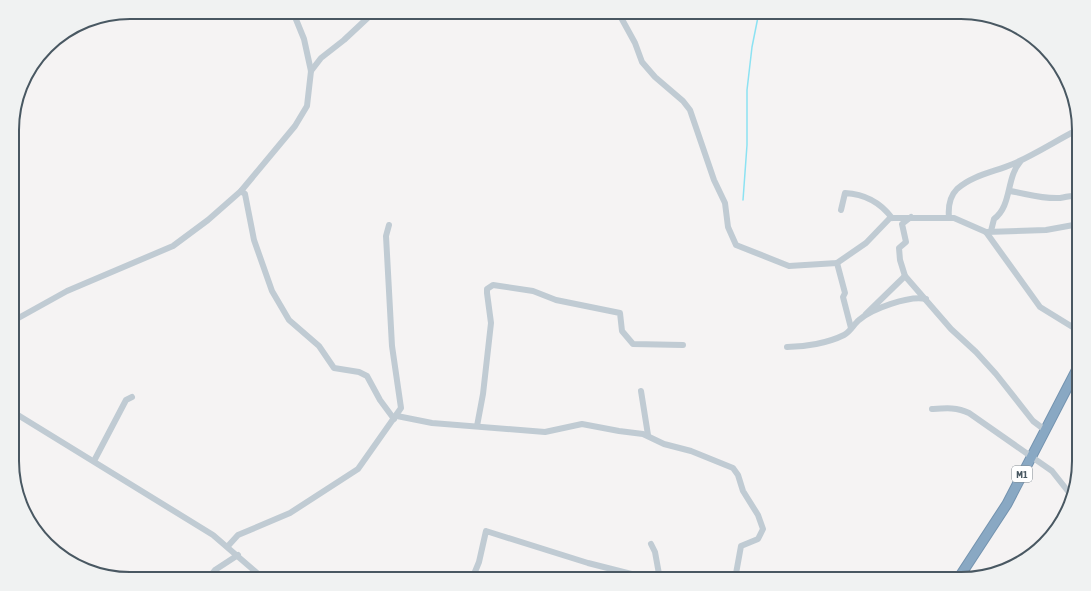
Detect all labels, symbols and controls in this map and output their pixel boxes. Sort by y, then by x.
road number: M1 [1012,466,1032,482]

